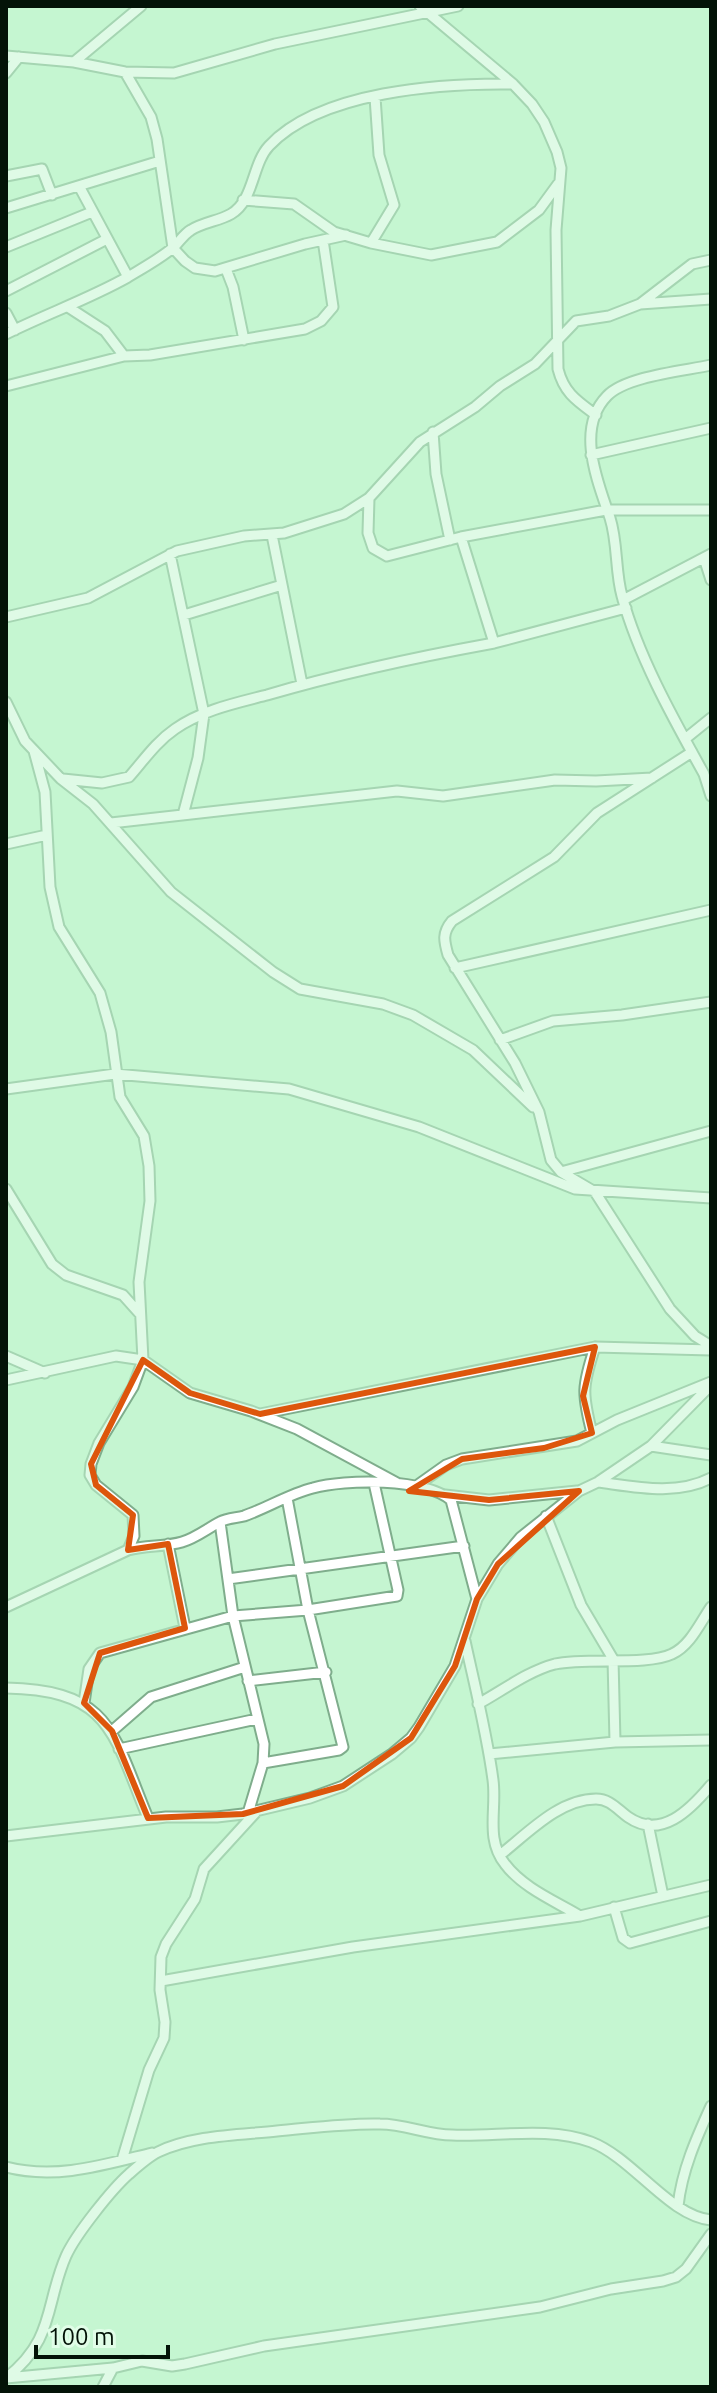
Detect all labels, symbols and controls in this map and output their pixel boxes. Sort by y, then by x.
scale bar [36,2309,168,2359]
text: 100 m [48,2323,115,2350]

